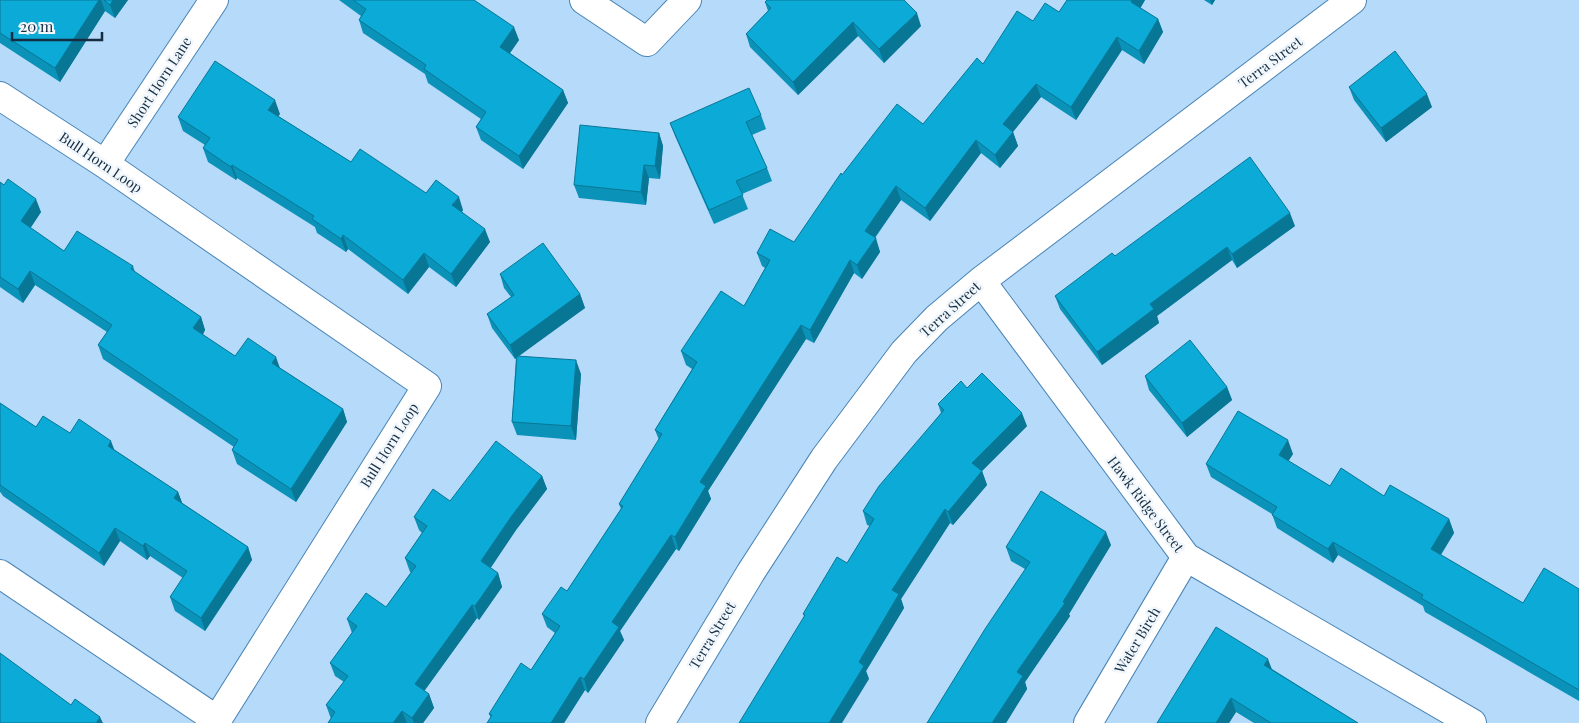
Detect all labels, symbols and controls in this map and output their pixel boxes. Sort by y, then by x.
scale bar [12,10,102,42]
text: 20 m [20,16,54,36]
street label: Terra Street [1234,31,1307,92]
street label: Short Horn Lane [123,33,195,131]
street label: Bull Horn Loop [56,127,146,197]
street label: Terra Street [916,276,985,341]
street label: Bull Horn Loop [355,399,423,491]
street label: Hawk Ridge Street [1104,452,1189,557]
street label: Terra Street [684,597,740,672]
street label: Water Birch [1109,603,1165,678]

